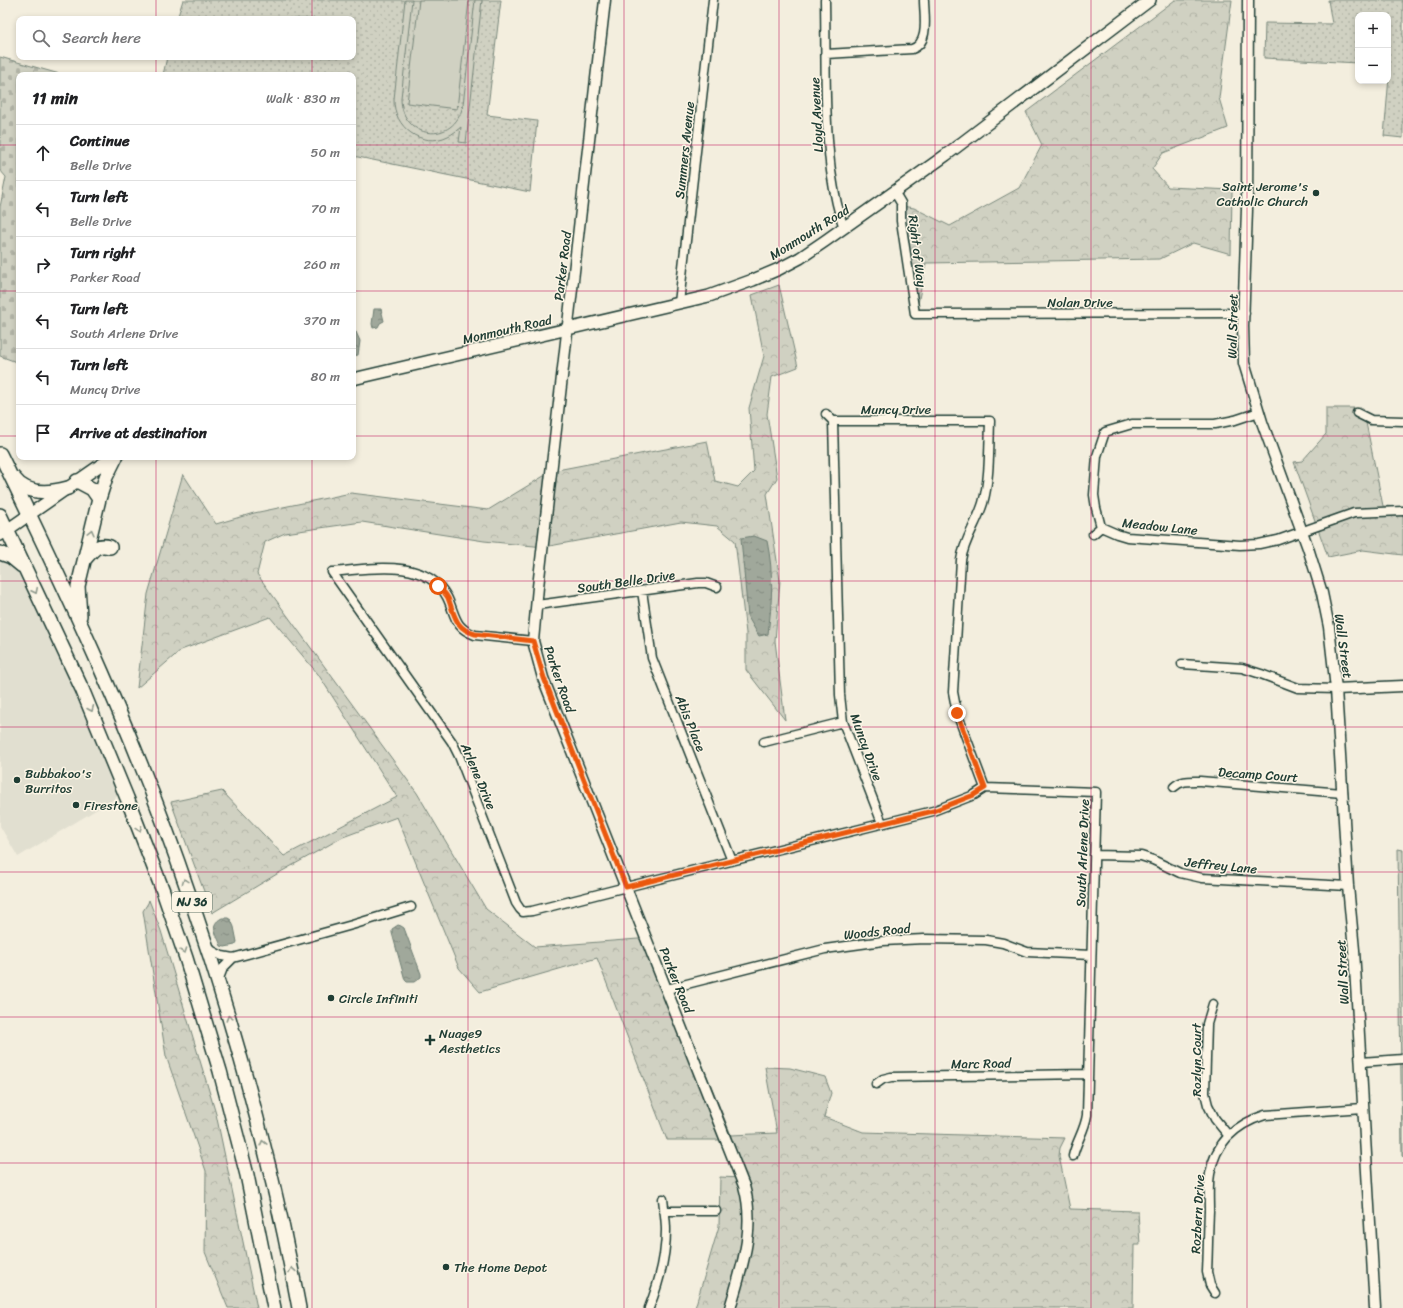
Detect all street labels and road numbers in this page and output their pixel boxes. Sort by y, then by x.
street label: Lloyd Avenue [803,77,830,153]
street label: Summers Avenue [668,100,701,200]
street label: Monmouth Road [765,198,855,266]
street label: Right of Way [902,214,933,289]
street label: Parker Road [547,229,578,302]
street label: Nolan Drive [1047,291,1113,314]
street label: Wall Street [1220,293,1245,359]
street label: Monmouth Road [460,308,555,351]
street label: Muncy Drive [861,398,932,421]
street label: Meadow Lane [1121,511,1199,542]
street label: South Belle Drive [576,563,677,600]
street label: Wall Street [1328,612,1359,680]
street label: Parker Road [537,642,582,717]
street label: Abis Place [668,690,712,755]
street label: Muncy Drive [844,710,890,785]
street label: Arlene Drive [454,738,503,814]
street label: Decamp Court [1217,760,1299,789]
street label: South Arlene Drive [1069,798,1096,908]
street label: Jeffrey Lane [1183,850,1259,881]
road number: NJ 36 [172,892,212,912]
street label: Woods Road [842,916,913,946]
street label: Wall Street [1329,939,1356,1005]
street label: Parker Road [653,944,701,1018]
street label: Rozlyn Court [1185,1022,1208,1097]
street label: Marc Road [951,1051,1012,1076]
street label: Rozbern Drive [1184,1173,1211,1254]

